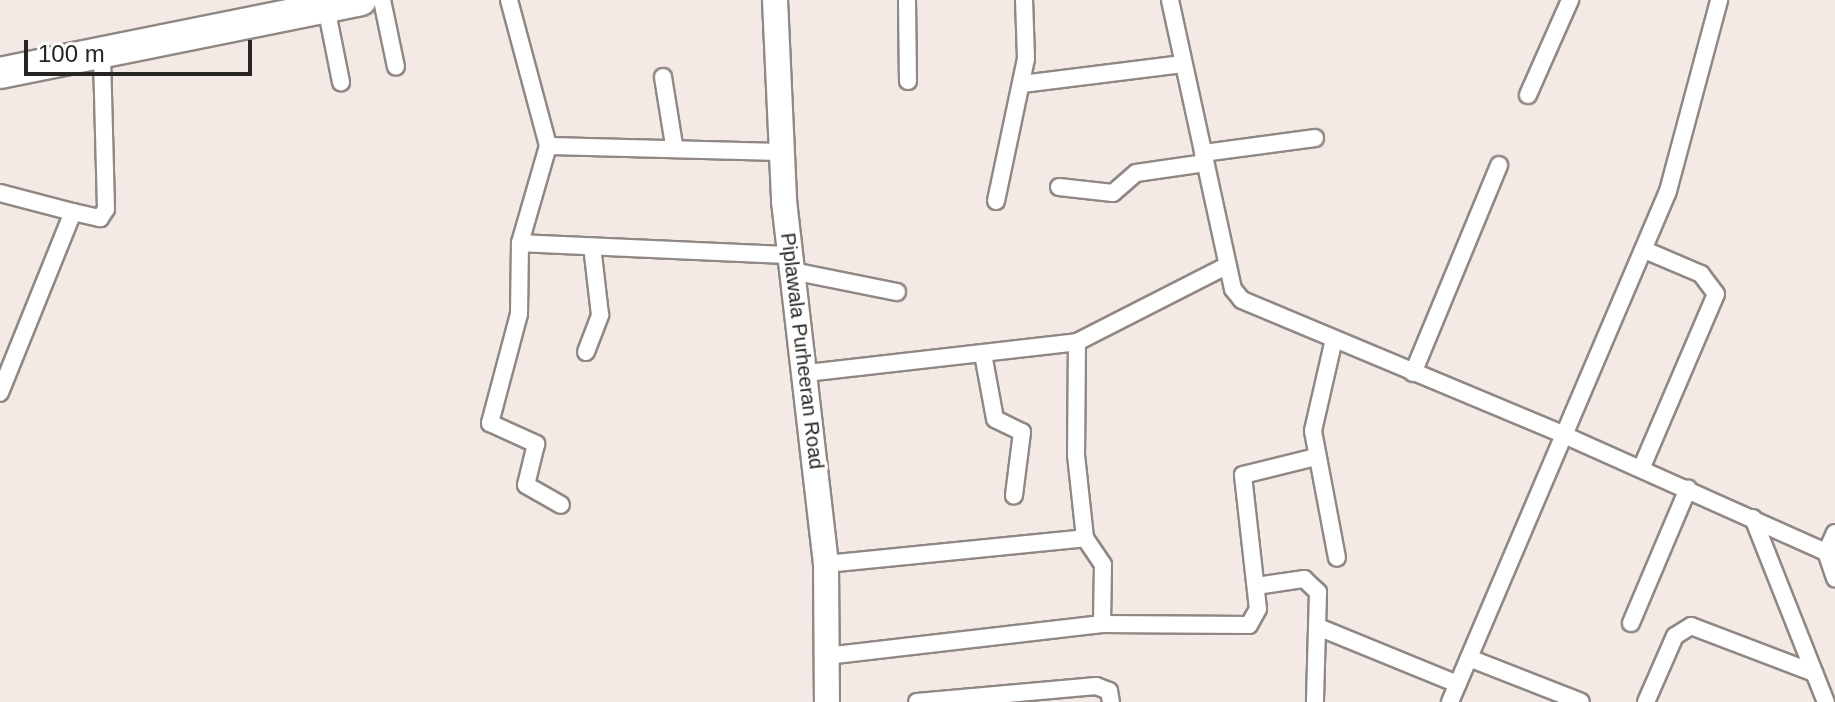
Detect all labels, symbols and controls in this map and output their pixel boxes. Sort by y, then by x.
scale bar [28,24,256,74]
text: 100 m [38,40,105,67]
street label: Piplawala Purheeran Road [776,231,828,471]

